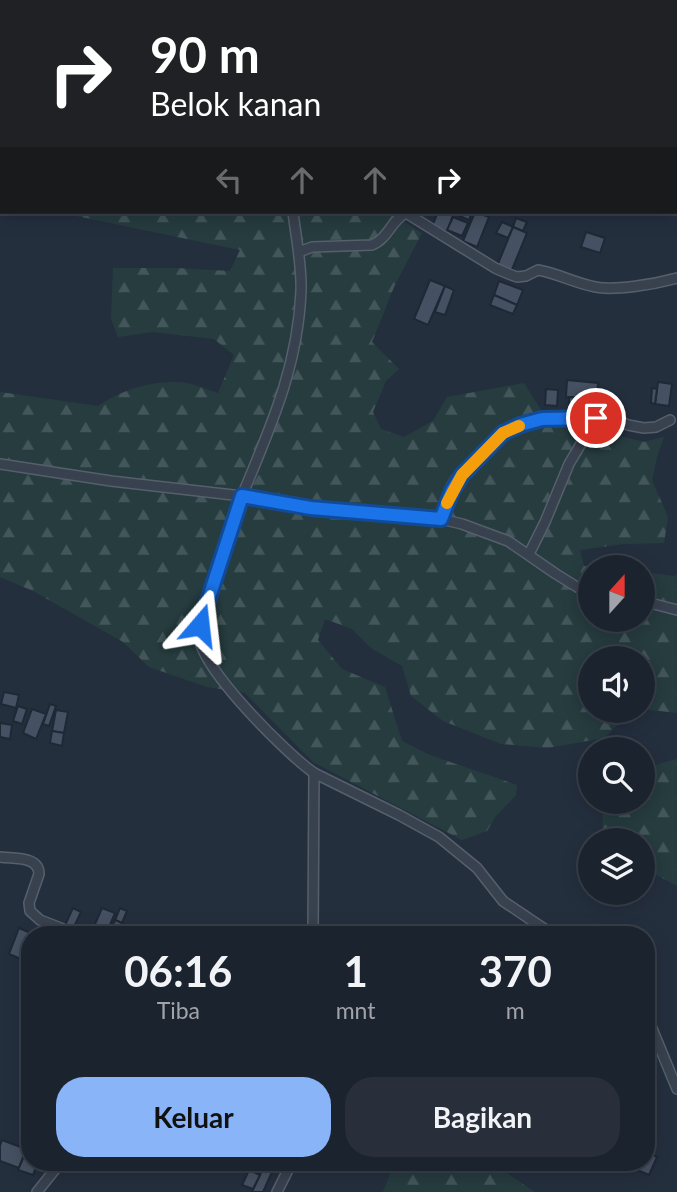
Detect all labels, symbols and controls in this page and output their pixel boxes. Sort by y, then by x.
text: 90 m [150,25,260,83]
icon: right [35,28,126,119]
text: Belok kanan [150,84,321,123]
icon: left [210,161,248,199]
icon: ahead [283,161,321,199]
icon: ahead [356,161,394,199]
icon: right [429,161,467,199]
pin [566,388,626,448]
icon: arrive [577,399,615,437]
north arrow [578,555,654,632]
map controls [578,555,655,905]
position arrow [163,588,237,662]
button: sound [578,646,655,723]
button: search [578,737,655,814]
button: layers [578,828,655,905]
text: 06:16 [124,946,232,996]
text: 1 [343,946,368,996]
text: 370 [479,946,552,996]
text: Tiba [157,996,200,1024]
text: mnt [336,996,375,1024]
text: m [506,996,525,1024]
button: Keluar [56,1077,331,1157]
button: Bagikan [345,1077,620,1157]

